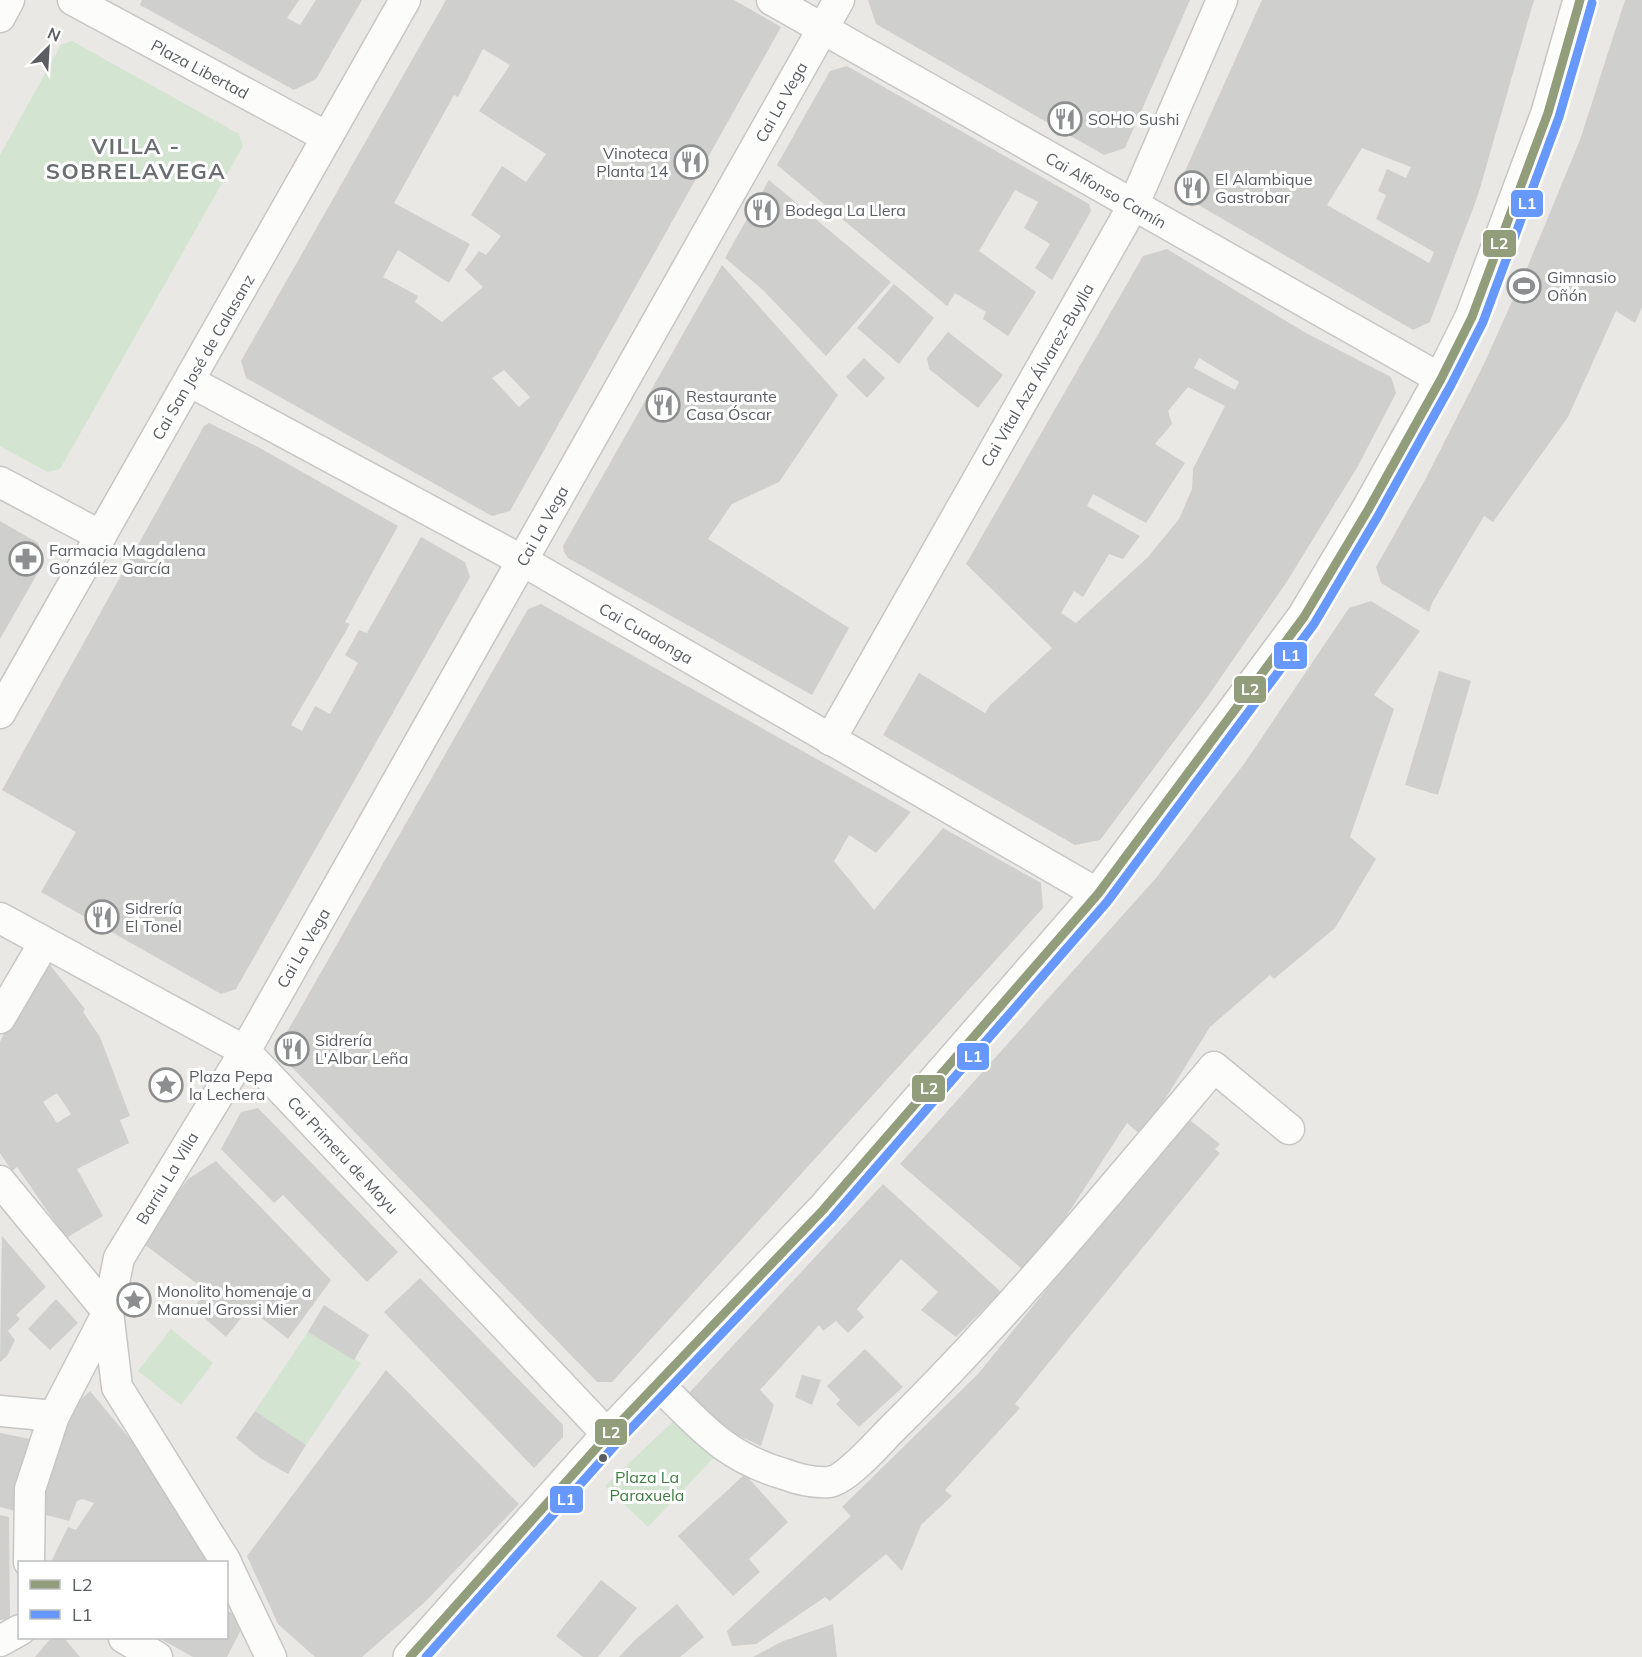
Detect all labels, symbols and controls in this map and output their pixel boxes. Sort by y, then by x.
north arrow [18,18,78,78]
text: N [45,23,64,46]
street label: Plaza Libertad [148,35,252,103]
street label: Cai La Vega [751,58,811,146]
restaurant icon: SOHO Sushi [1047,101,1083,137]
place label: SOHO Sushi [1088,109,1179,129]
district label: VILLA - SOBRELAVEGA [46,132,226,185]
place label: Vinoteca Planta 14 [596,143,668,181]
restaurant icon: Vinoteca Planta 14 [673,144,709,180]
street label: Cai Alfonso Camín [1042,147,1170,233]
place label: El Alambique Gastrobar [1215,169,1313,207]
restaurant icon: El Alambique Gastrobar [1174,170,1210,206]
line badge: L1 [1510,189,1544,218]
restaurant icon: Bodega La Llera [744,192,780,228]
text: L1 [1518,193,1536,213]
place label: Bodega La Llera [785,200,906,220]
line badge: L2 [1482,229,1517,258]
text: L2 [1490,233,1508,253]
place label: Gimnasio Oñón [1547,267,1616,305]
sports icon: Gimnasio Oñón [1506,268,1542,304]
street label: Cai San José de Calasanz [147,271,259,443]
street label: Cai Vital Aza Álvarez-Buylla [976,280,1098,470]
place label: Restaurante Casa Óscar [686,386,777,424]
restaurant icon: Restaurante Casa Óscar [645,387,681,423]
street label: Cai La Vega [512,482,572,570]
place label: Farmacia Magdalena González García [49,540,206,578]
pharmacy icon: Farmacia Magdalena González García [8,541,44,577]
street label: Cai Cuadonga [595,598,697,668]
line badge: L1 [1273,641,1308,670]
text: L1 [1282,645,1300,665]
line badge: L2 [1233,675,1267,704]
text: L2 [1241,679,1259,699]
place label: Sidrería El Tonel [125,898,182,936]
restaurant icon: Sidrería El Tonel [84,899,120,935]
street label: Cai La Vega [272,904,334,992]
place label: Sidrería L'Albar Leña [315,1030,408,1068]
restaurant icon: Sidrería L'Albar Leña [274,1031,310,1067]
line badge: L1 [956,1042,990,1071]
text: L1 [964,1046,982,1066]
place label: Plaza Pepa la Lechera [189,1066,273,1104]
place icon: Plaza Pepa la Lechera [148,1067,184,1103]
line badge: L2 [911,1074,946,1103]
text: L2 [920,1078,938,1098]
street label: Cai Primeru de Mayu [283,1092,403,1218]
street label: Barriu La Villa [132,1128,202,1228]
place label: Monolito homenaje a Manuel Grossi Mier [157,1281,311,1319]
place icon: Monolito homenaje a Manuel Grossi Mier [116,1282,152,1318]
line badge: L2 [594,1418,628,1446]
text: L2 [602,1422,620,1442]
unlabelled marker [597,1452,609,1464]
park label: Plaza La Paraxuela [610,1467,684,1505]
line badge: L1 [549,1485,584,1514]
text: L1 [557,1489,575,1509]
legend [18,1561,228,1639]
text: L2 [72,1573,93,1596]
text: L1 [72,1603,93,1626]

